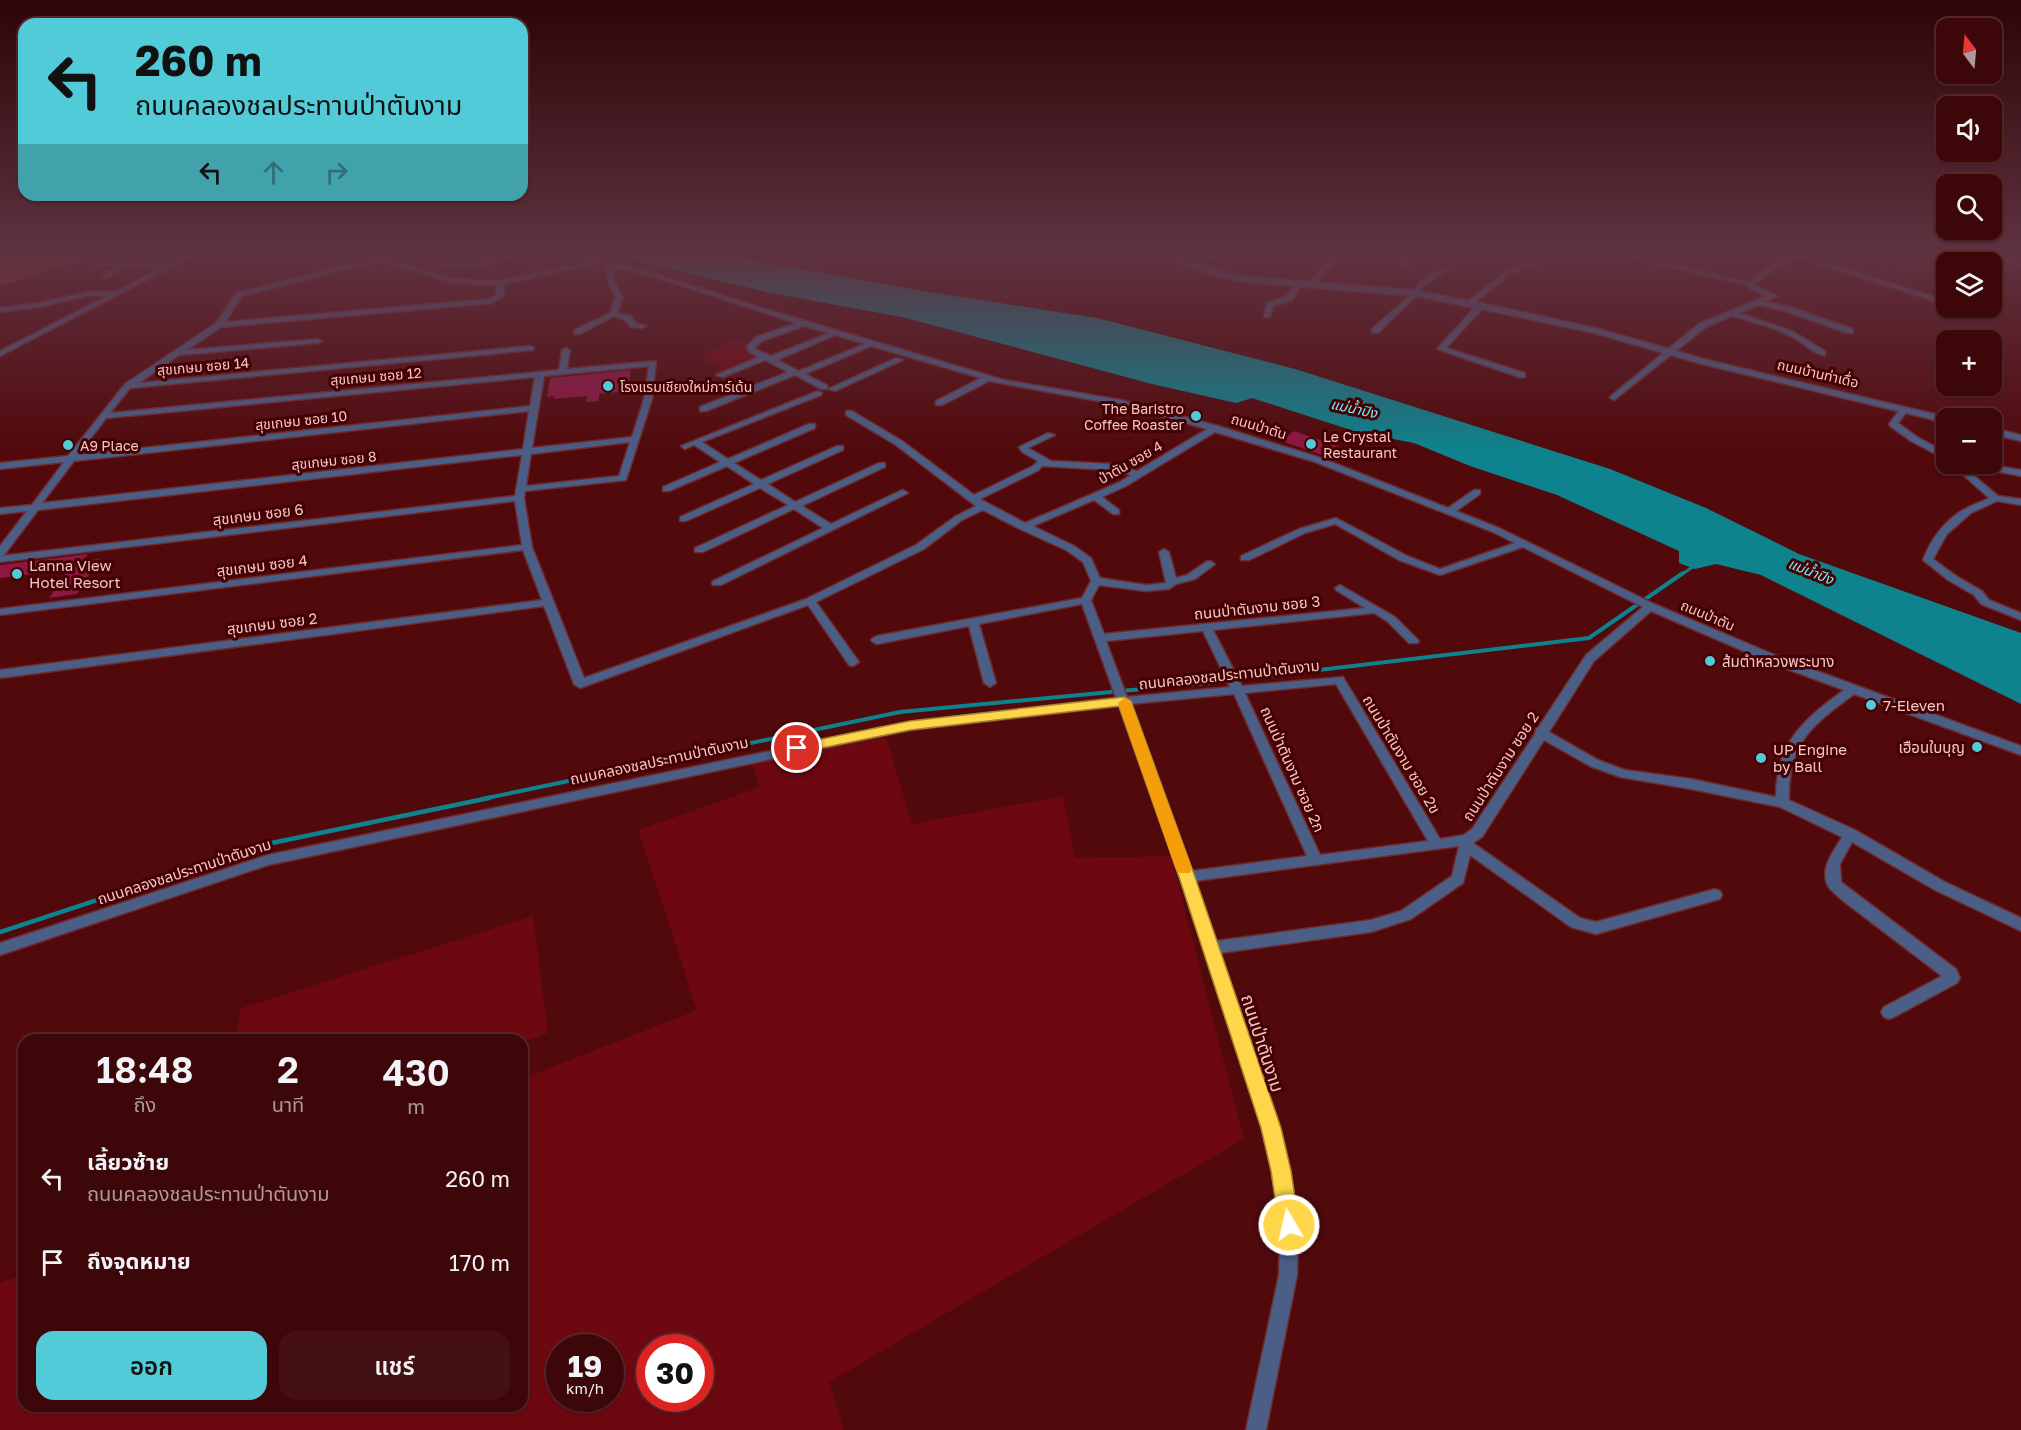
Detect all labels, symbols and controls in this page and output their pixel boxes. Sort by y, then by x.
north arrow [1936,18,2002,84]
map controls [1936,18,2002,474]
text: 260 m [135,35,262,85]
icon: left [36,42,114,120]
text: ถนนคลองชลประทานป่าตันงาม [135,89,462,121]
button: sound [1936,96,2002,162]
icon: left [194,156,227,189]
icon: ahead [257,156,290,189]
icon: right [320,156,353,189]
button: search [1936,174,2002,240]
button: layers [1936,252,2002,318]
button: + [1936,330,2002,396]
street label: สุขเกษม ซอย 14 [156,354,250,379]
street label: ถนนบ้านท่าเดื่อ [1776,354,1861,391]
street label: สุขเกษม ซอย 12 [330,364,423,389]
place label: โรงแรมเชียงใหม่การ์เด้น [620,378,752,395]
marker: โรงแรมเชียงใหม่การ์เด้น [601,379,615,393]
water label: แม่น้ำปิง [1329,394,1380,421]
place label: The Baristro Coffee Roaster [1084,400,1185,433]
street label: สุขเกษม ซอย 10 [254,407,348,434]
button: − [1936,408,2002,474]
marker: The Baristro Coffee Roaster [1189,409,1203,423]
street label: ถนนป่าตัน [1229,410,1289,442]
place label: Le Crystal Restaurant [1323,428,1397,461]
place label: A9 Place [80,437,139,454]
street label: ป่าตัน ซอย 4 [1095,437,1165,487]
marker: Le Crystal Restaurant [1304,437,1318,451]
marker: A9 Place [61,438,75,452]
street label: สุขเกษม ซอย 8 [291,447,377,474]
street label: สุขเกษม ซอย 6 [212,499,305,529]
street label: สุขเกษม ซอย 4 [215,550,309,581]
water label: แม่น้ำปิง [1786,553,1838,588]
place label: Lanna View Hotel Resort [29,556,121,591]
marker: Lanna View Hotel Resort [10,567,24,581]
street label: ถนนป่าตันงาม ซอย 3 [1193,591,1321,623]
street label: ถนนป่าตัน [1678,596,1738,634]
street label: สุขเกษม ซอย 2 [226,609,318,638]
place label: ส้มตำหลวงพระบาง [1722,652,1834,670]
marker: ส้มตำหลวงพระบาง [1703,654,1717,668]
street label: ถนนคลองชลประทานป่าตันงาม [1138,656,1320,692]
street label: ถนนป่าตันงาม ซอย 2ข [1360,692,1444,816]
place label: 7-Eleven [1883,696,1945,714]
marker: 7-Eleven [1864,698,1878,712]
street label: ถนนป่าตันงาม ซอย 2ก [1257,703,1329,835]
street label: ถนนป่าตันงาม ซอย 2 [1458,708,1542,824]
pin [771,722,822,773]
icon: arrive [780,731,813,764]
street label: ถนนคลองชลประทานป่าตันงาม [568,732,750,788]
place label: เฮือนใบบุญ [1899,738,1965,757]
place label: UP Engine by Ball [1773,740,1847,775]
marker: เฮือนใบบุญ [1970,740,1984,754]
marker: UP Engine by Ball [1754,751,1768,765]
street label: ถนนคลองชลประทานป่าตันงาม [95,834,273,908]
street label: ถนนป่าตันงาม [1237,991,1289,1095]
text: 18:48 [96,1048,193,1091]
text: 2 [277,1048,299,1091]
text: 430 [382,1051,450,1094]
text: ถึง [133,1092,156,1116]
text: นาที [272,1092,304,1116]
text: m [407,1094,425,1118]
text: เลี้ยวซ้าย [87,1148,169,1175]
icon: left [36,1162,69,1195]
text: 260 m [445,1165,510,1192]
text: ถนนคลองชลประทานป่าตันงาม [87,1181,329,1205]
position arrow [1257,1193,1321,1257]
icon: arrive [36,1246,69,1279]
text: ถึงจุดหมาย [87,1247,191,1274]
text: 170 m [449,1249,510,1276]
button: ออก [36,1331,267,1400]
button: แชร์ [279,1331,510,1400]
speed limit sign: 30 [636,1334,714,1412]
text: 19 [568,1348,602,1384]
text: km/h [566,1379,604,1397]

